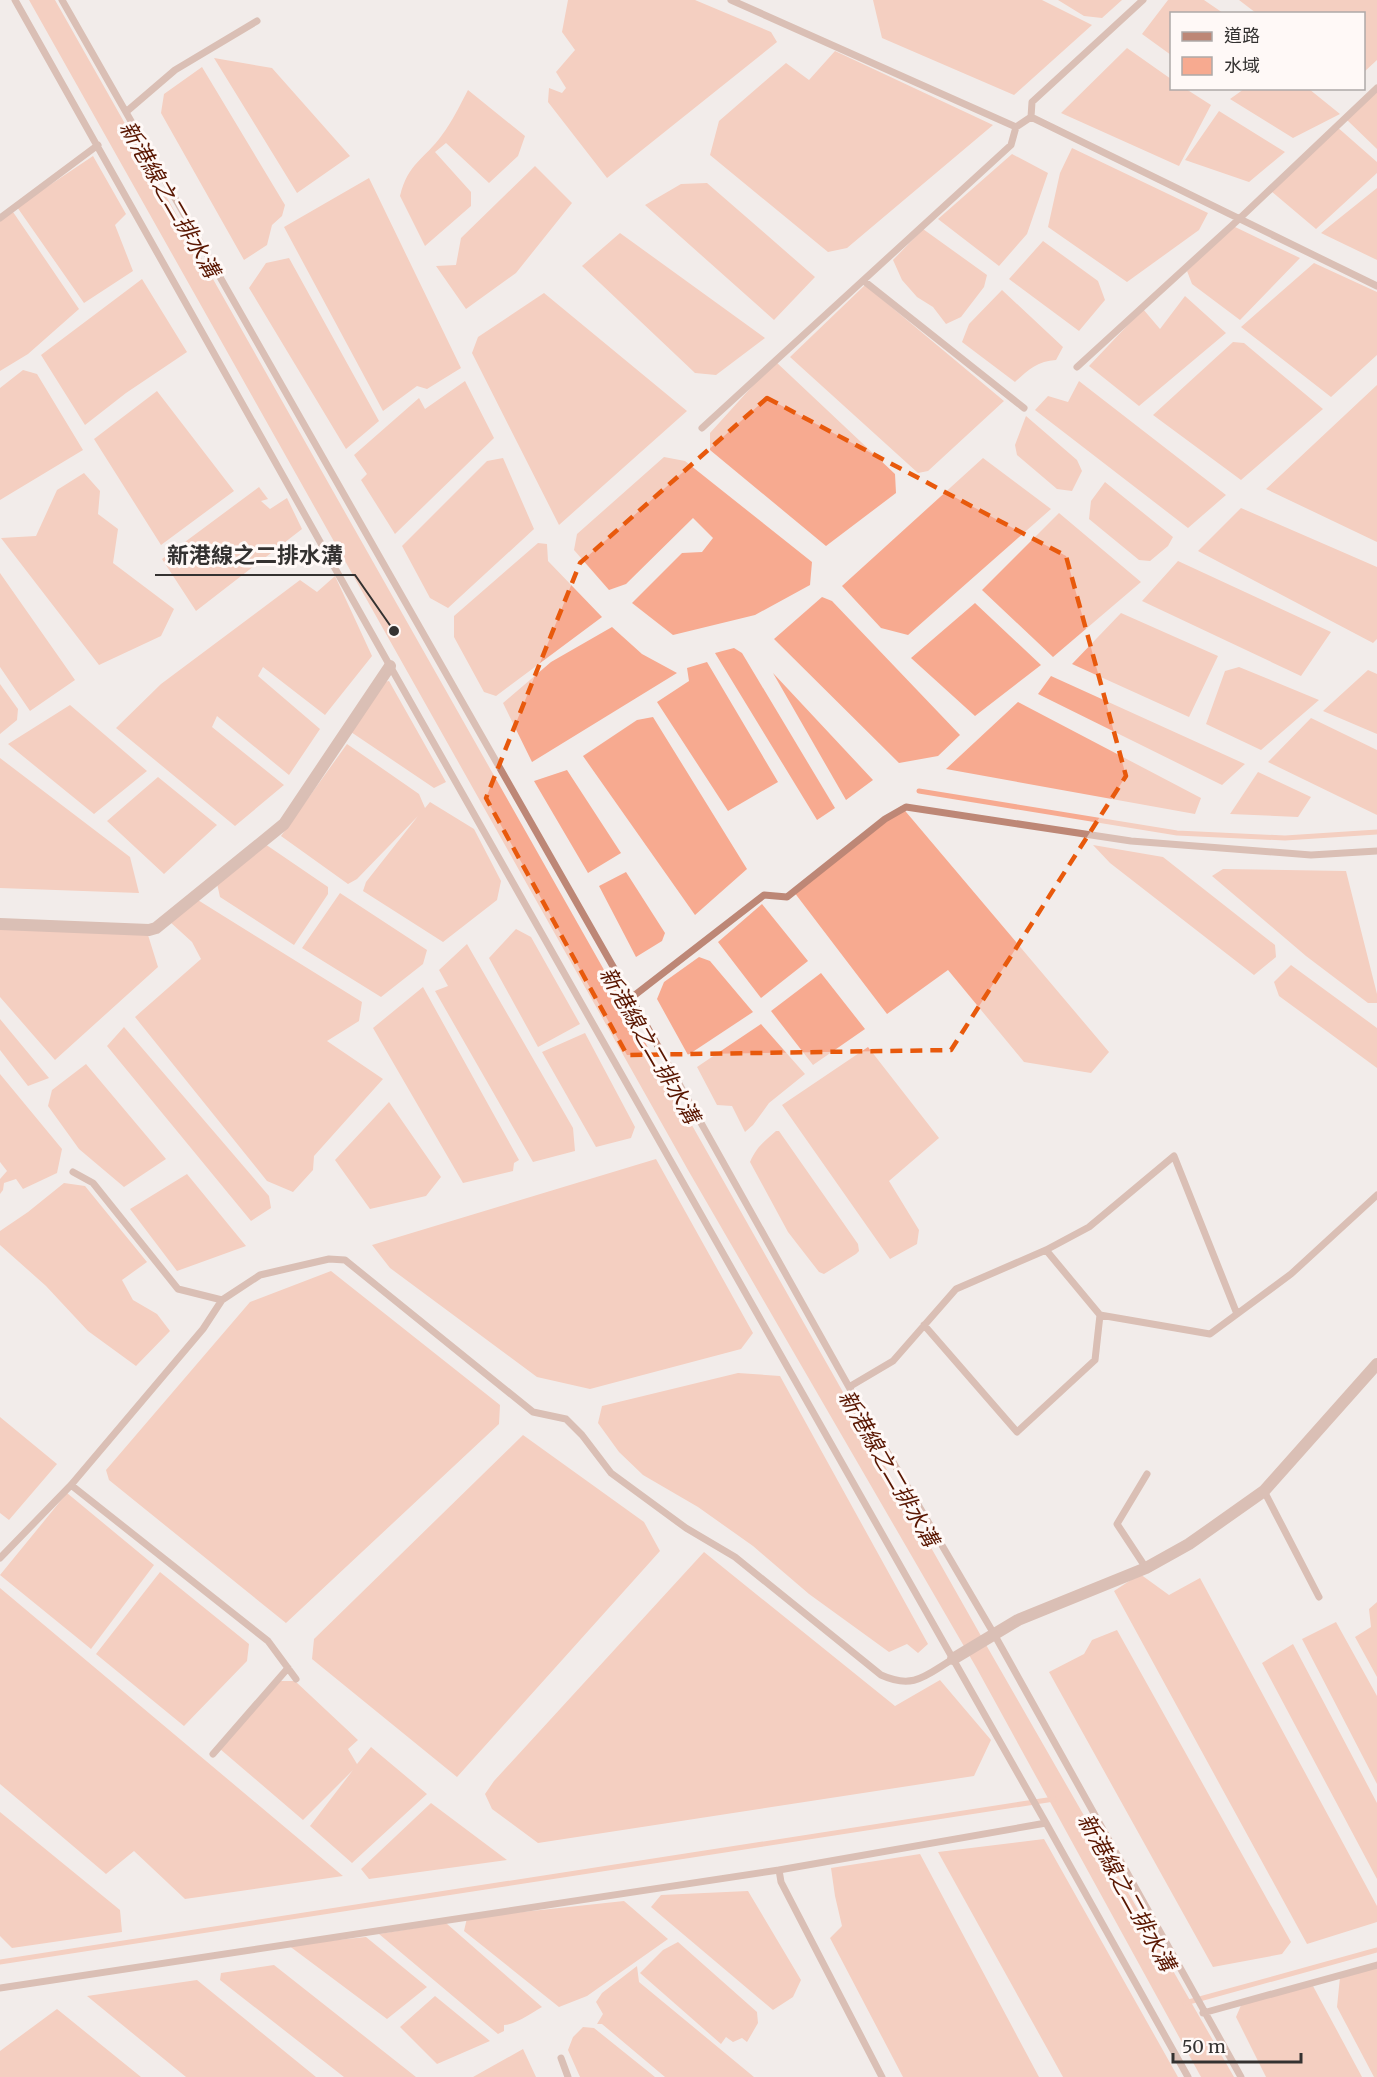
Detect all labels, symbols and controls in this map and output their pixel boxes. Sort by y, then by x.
legend [1170,12,1365,90]
text: 道路 [1224,24,1260,47]
text: 水域 [1224,54,1260,77]
water label: 新港線之二排水溝 [114,116,228,285]
callout: 新港線之二排水溝 [155,535,355,575]
text: 新港線之二排水溝 [167,541,343,569]
water label: 新港線之二排水溝 [594,962,708,1131]
water label: 新港線之二排水溝 [833,1385,947,1554]
water label: 新港線之二排水溝 [1072,1808,1183,1978]
scale bar [1173,2026,1300,2064]
text: 50 m [1182,2035,1226,2058]

